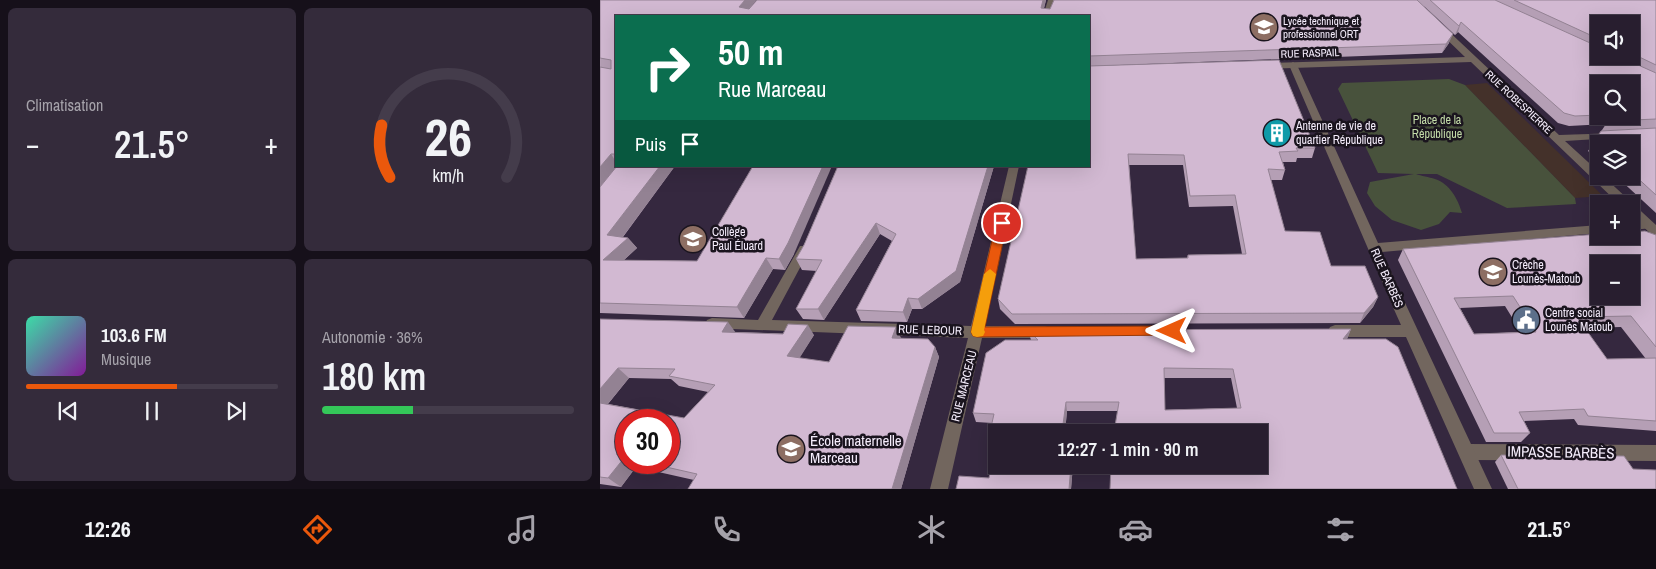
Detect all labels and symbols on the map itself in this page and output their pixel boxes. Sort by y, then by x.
school or university icon: Lycée technique et professionnel ORT [1249,12,1279,42]
place label: Lycée technique et professionnel ORT [1283,14,1359,41]
street label: RUE RASPAIL [1280,45,1340,61]
street label: RUE ROBESPIERRE [1483,67,1555,137]
park label: Place de la République [1412,112,1462,142]
building icon: Antenne de vie de quartier République [1262,118,1292,148]
place label: Antenne de vie de quartier République [1295,118,1383,148]
pin [981,202,1023,244]
school or university icon: Collège Paul Éluard [678,224,708,254]
place label: Collège Paul Éluard [712,224,763,254]
street label: RUE BARBÈS [1367,246,1407,311]
school or university icon: Crèche Lounès-Matoub [1478,257,1508,287]
place label: Crèche Lounès-Matoub [1512,257,1580,287]
position arrow [1145,304,1197,356]
public building icon: Centre social Lounès Matoub [1511,305,1541,335]
place label: Centre social Lounès Matoub [1545,305,1613,335]
street label: RUE LEBOUR [898,321,962,339]
street label: RUE MARCEAU [947,349,981,423]
speed limit sign: 30 [615,409,680,474]
place label: École maternelle Marceau [810,430,902,468]
school or university icon: École maternelle Marceau [776,434,806,464]
street label: IMPASSE BARBÈS [1507,441,1615,463]

